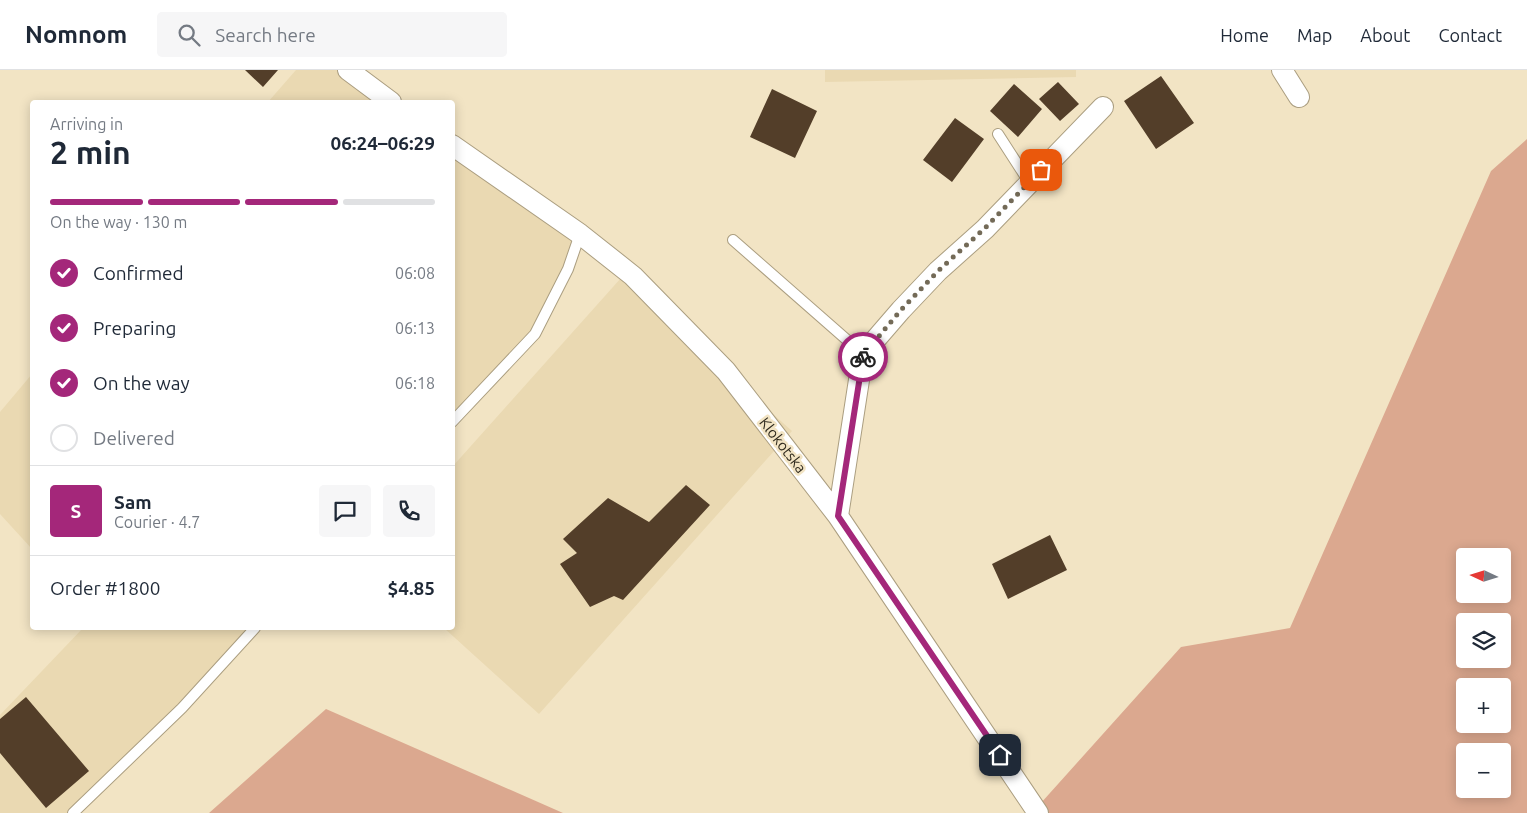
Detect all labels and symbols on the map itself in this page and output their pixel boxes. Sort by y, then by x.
pin [1020,149,1062,191]
courier [838,332,888,382]
street label: Klokotska [756,414,810,476]
north arrow [1456,548,1511,602]
pin [979,734,1021,776]

